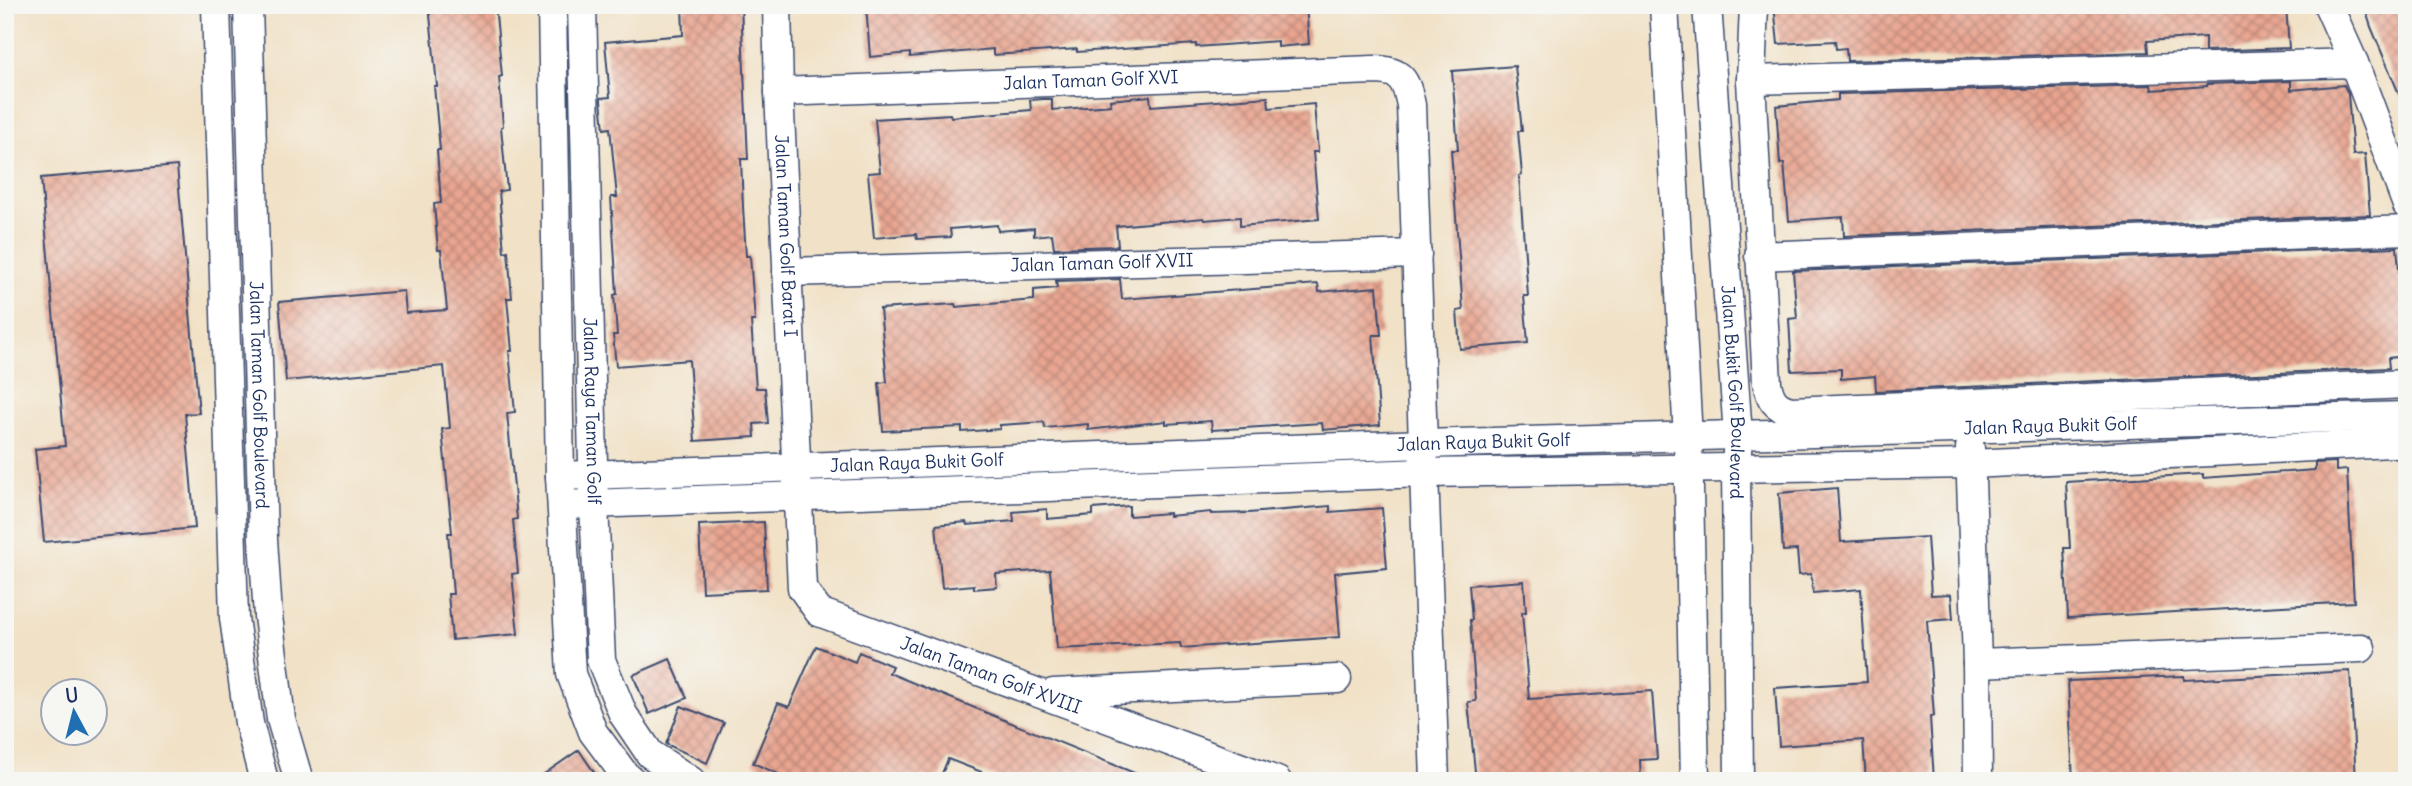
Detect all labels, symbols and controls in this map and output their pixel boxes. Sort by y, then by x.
street label: Jalan Taman Golf XVI [1003,65,1179,95]
street label: Jalan Taman Golf Barat I [770,134,802,338]
street label: Jalan Taman Golf XVII [1010,248,1194,277]
street label: Jalan Taman Golf Boulevard [245,281,274,510]
street label: Jalan Bukit Golf Boulevard [1716,284,1750,500]
street label: Jalan Raya Taman Golf [579,317,606,506]
street label: Jalan Raya Bukit Golf [1963,412,2138,440]
street label: Jalan Raya Bukit Golf [1396,428,1572,456]
street label: Jalan Raya Bukit Golf [829,448,1005,477]
street label: Jalan Taman Golf XVIII [897,631,1085,719]
north arrow [38,678,108,748]
text: U [64,682,80,708]

